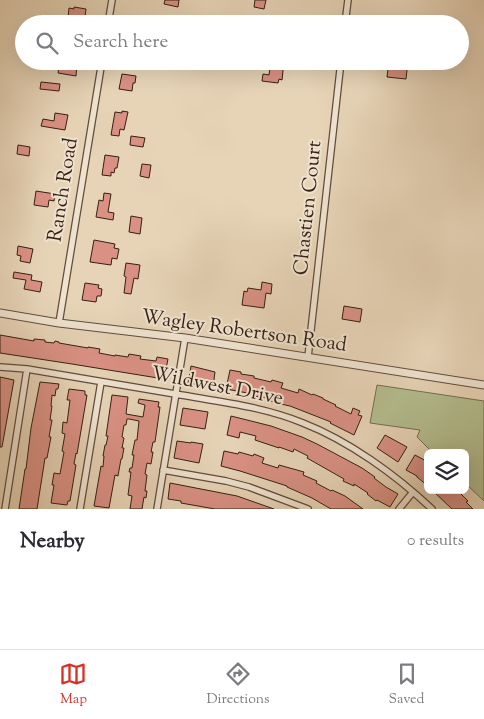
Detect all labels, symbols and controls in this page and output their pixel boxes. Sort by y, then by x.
search box [15,15,469,70]
icon: search [33,29,61,57]
text: Search here [73,29,168,56]
street label: Ranch Road [41,136,87,244]
street label: Chastien Court [288,139,331,277]
street label: Wagley Robertson Road [139,303,349,361]
street label: Wildwest Drive [148,360,286,414]
map controls [424,449,469,494]
button: layers [424,449,469,494]
text: Nearby [20,527,85,557]
text: 0 results [407,530,464,553]
tab: Map [59,660,87,710]
tab: Directions [206,660,270,710]
tab: Saved [389,660,424,710]

